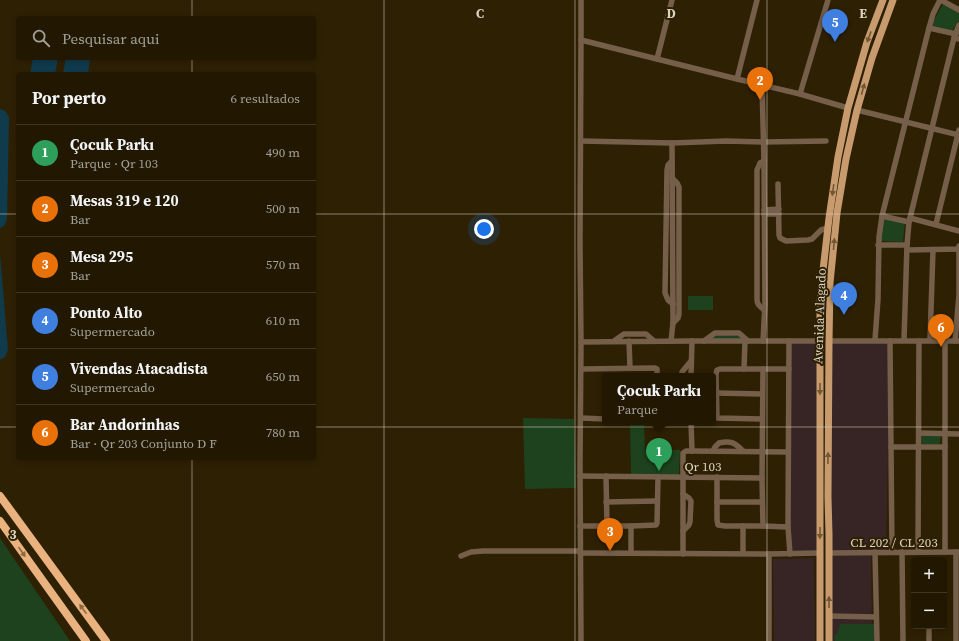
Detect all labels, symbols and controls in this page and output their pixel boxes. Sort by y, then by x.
text: C [476,5,484,22]
text: D [666,5,676,22]
text: E [859,5,867,22]
pin: 5 [822,9,848,42]
search box [16,16,316,60]
icon: search [30,27,52,49]
text: Pesquisar aqui [62,28,159,49]
one-way arrow [866,31,872,43]
pin: 2 [747,67,773,100]
one-way arrow [860,83,866,95]
text: Por perto [32,86,106,110]
text: 6 resultados [230,90,300,107]
text: Çocuk Parkı [70,134,154,155]
text: 1 [41,144,49,161]
text: 490 m [266,144,300,161]
text: Parque · Qr 103 [70,155,158,172]
one-way arrow [830,184,836,196]
text: Mesas 319 e 120 [70,190,179,211]
text: 2 [41,200,49,217]
text: 500 m [266,200,300,217]
text: Bar [70,211,90,228]
your location [474,219,494,239]
one-way arrow [831,238,837,250]
text: Mesa 295 [70,246,133,267]
text: 3 [41,256,49,273]
text: 570 m [266,256,300,273]
text: Bar [70,267,90,284]
street label: Avenida Alagado [809,268,830,364]
pin: 4 [831,282,857,315]
text: Ponto Alto [70,302,142,323]
text: 4 [41,312,49,329]
text: 610 m [266,312,300,329]
pin: 6 [928,314,954,347]
text: Supermercado [70,323,155,340]
text: Vivendas Atacadista [70,358,208,379]
text: 5 [41,368,49,385]
text: 650 m [266,368,300,385]
popup [602,373,716,425]
text: Supermercado [70,379,155,396]
text: Çocuk Parkı [617,380,701,401]
one-way arrow [817,383,823,396]
text: Parque [617,401,658,418]
text: Bar Andorinhas [70,414,180,435]
text: 6 [41,424,49,441]
text: 780 m [266,424,300,441]
text: Bar · Qr 203 Conjunto D F [70,435,217,452]
pin: 1 [646,438,672,471]
one-way arrow [825,451,831,464]
street label: Qr 103 [684,458,722,475]
pin: 3 [597,518,623,551]
text: 3 [9,526,17,543]
one-way arrow [817,527,824,539]
street label: CL 202 / CL 203 [850,534,938,551]
one-way arrow [18,547,27,558]
map controls [911,557,947,629]
button: + [911,557,947,593]
button: − [911,593,947,629]
one-way arrow [826,595,832,608]
one-way arrow [79,604,87,615]

